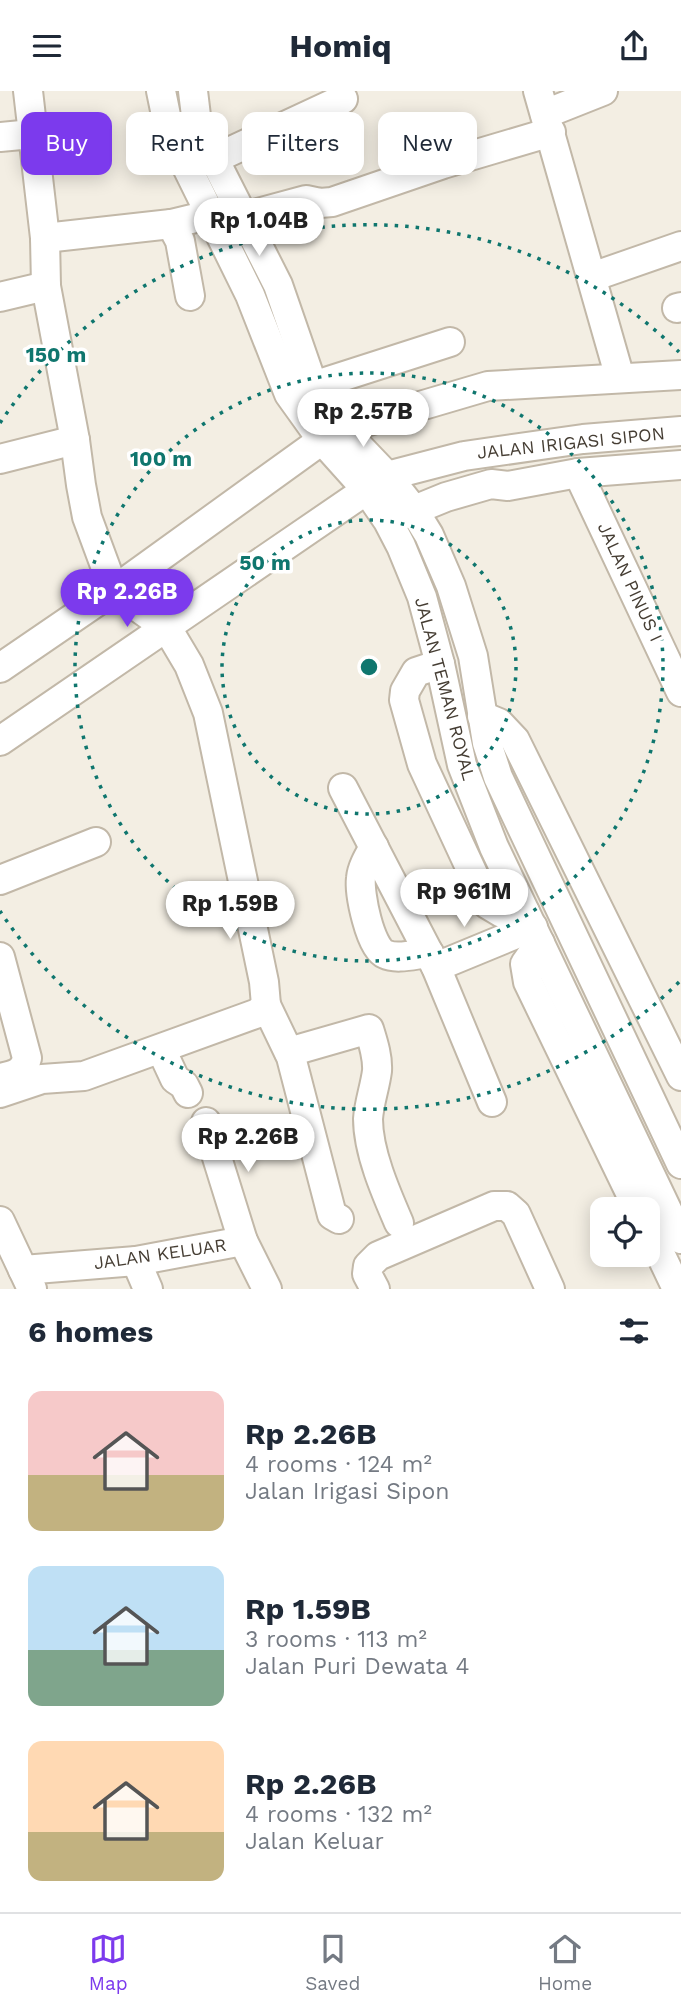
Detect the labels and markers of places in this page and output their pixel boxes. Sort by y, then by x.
pin: Rp 1.04B [187,199,331,258]
pin: Rp 2.57B [291,389,435,449]
pin: Rp 2.26B [55,569,199,629]
centre of rings [357,655,381,679]
pin: Rp 961M [399,869,529,929]
pin: Rp 1.59B [158,881,302,941]
pin: Rp 2.26B [176,1115,320,1174]

